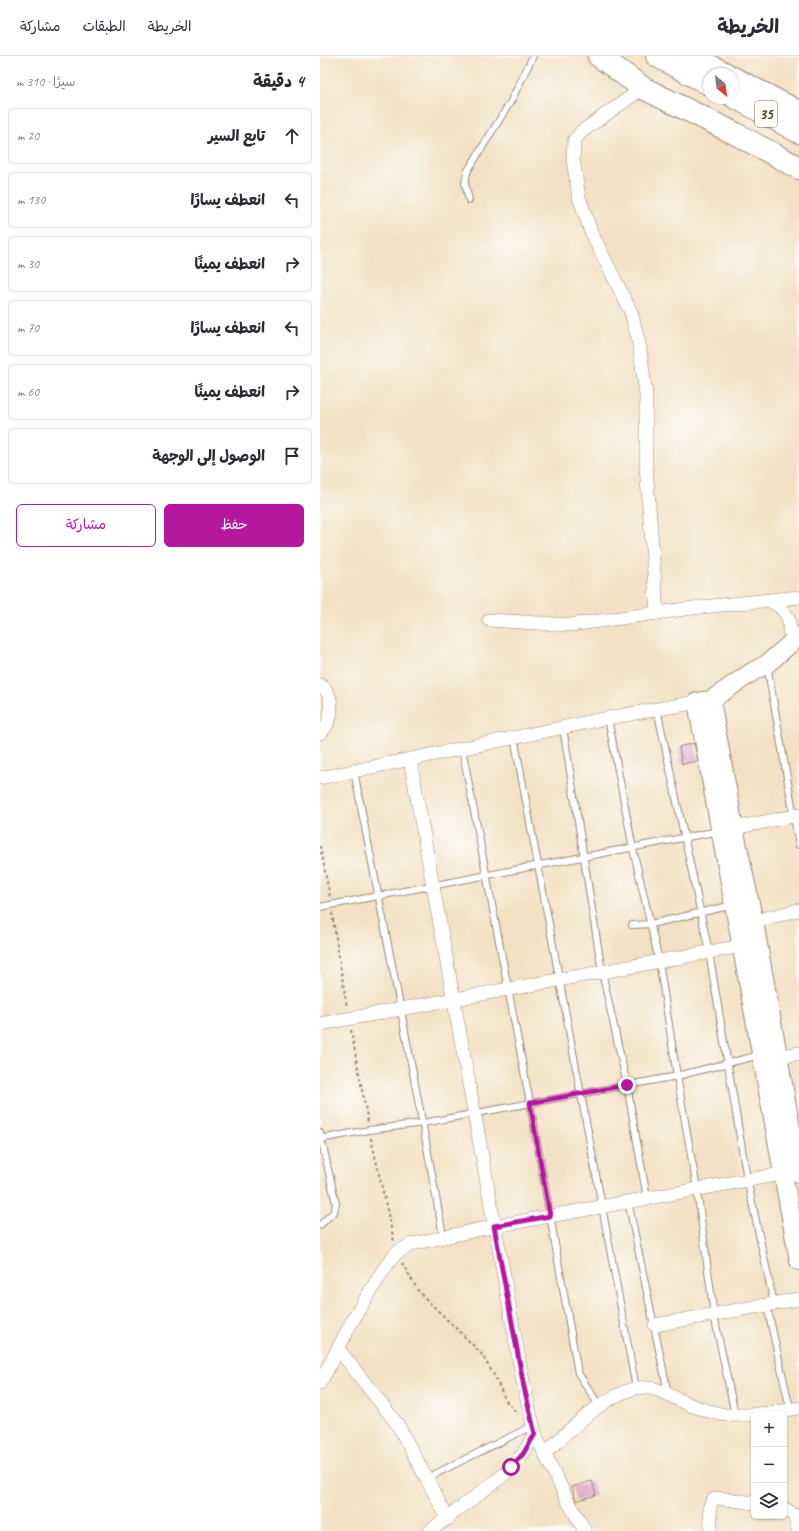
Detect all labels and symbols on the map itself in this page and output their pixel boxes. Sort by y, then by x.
north arrow [703,68,739,104]
road number: 35 [755,101,777,127]
route end [618,1076,636,1094]
route start [502,1458,520,1476]

